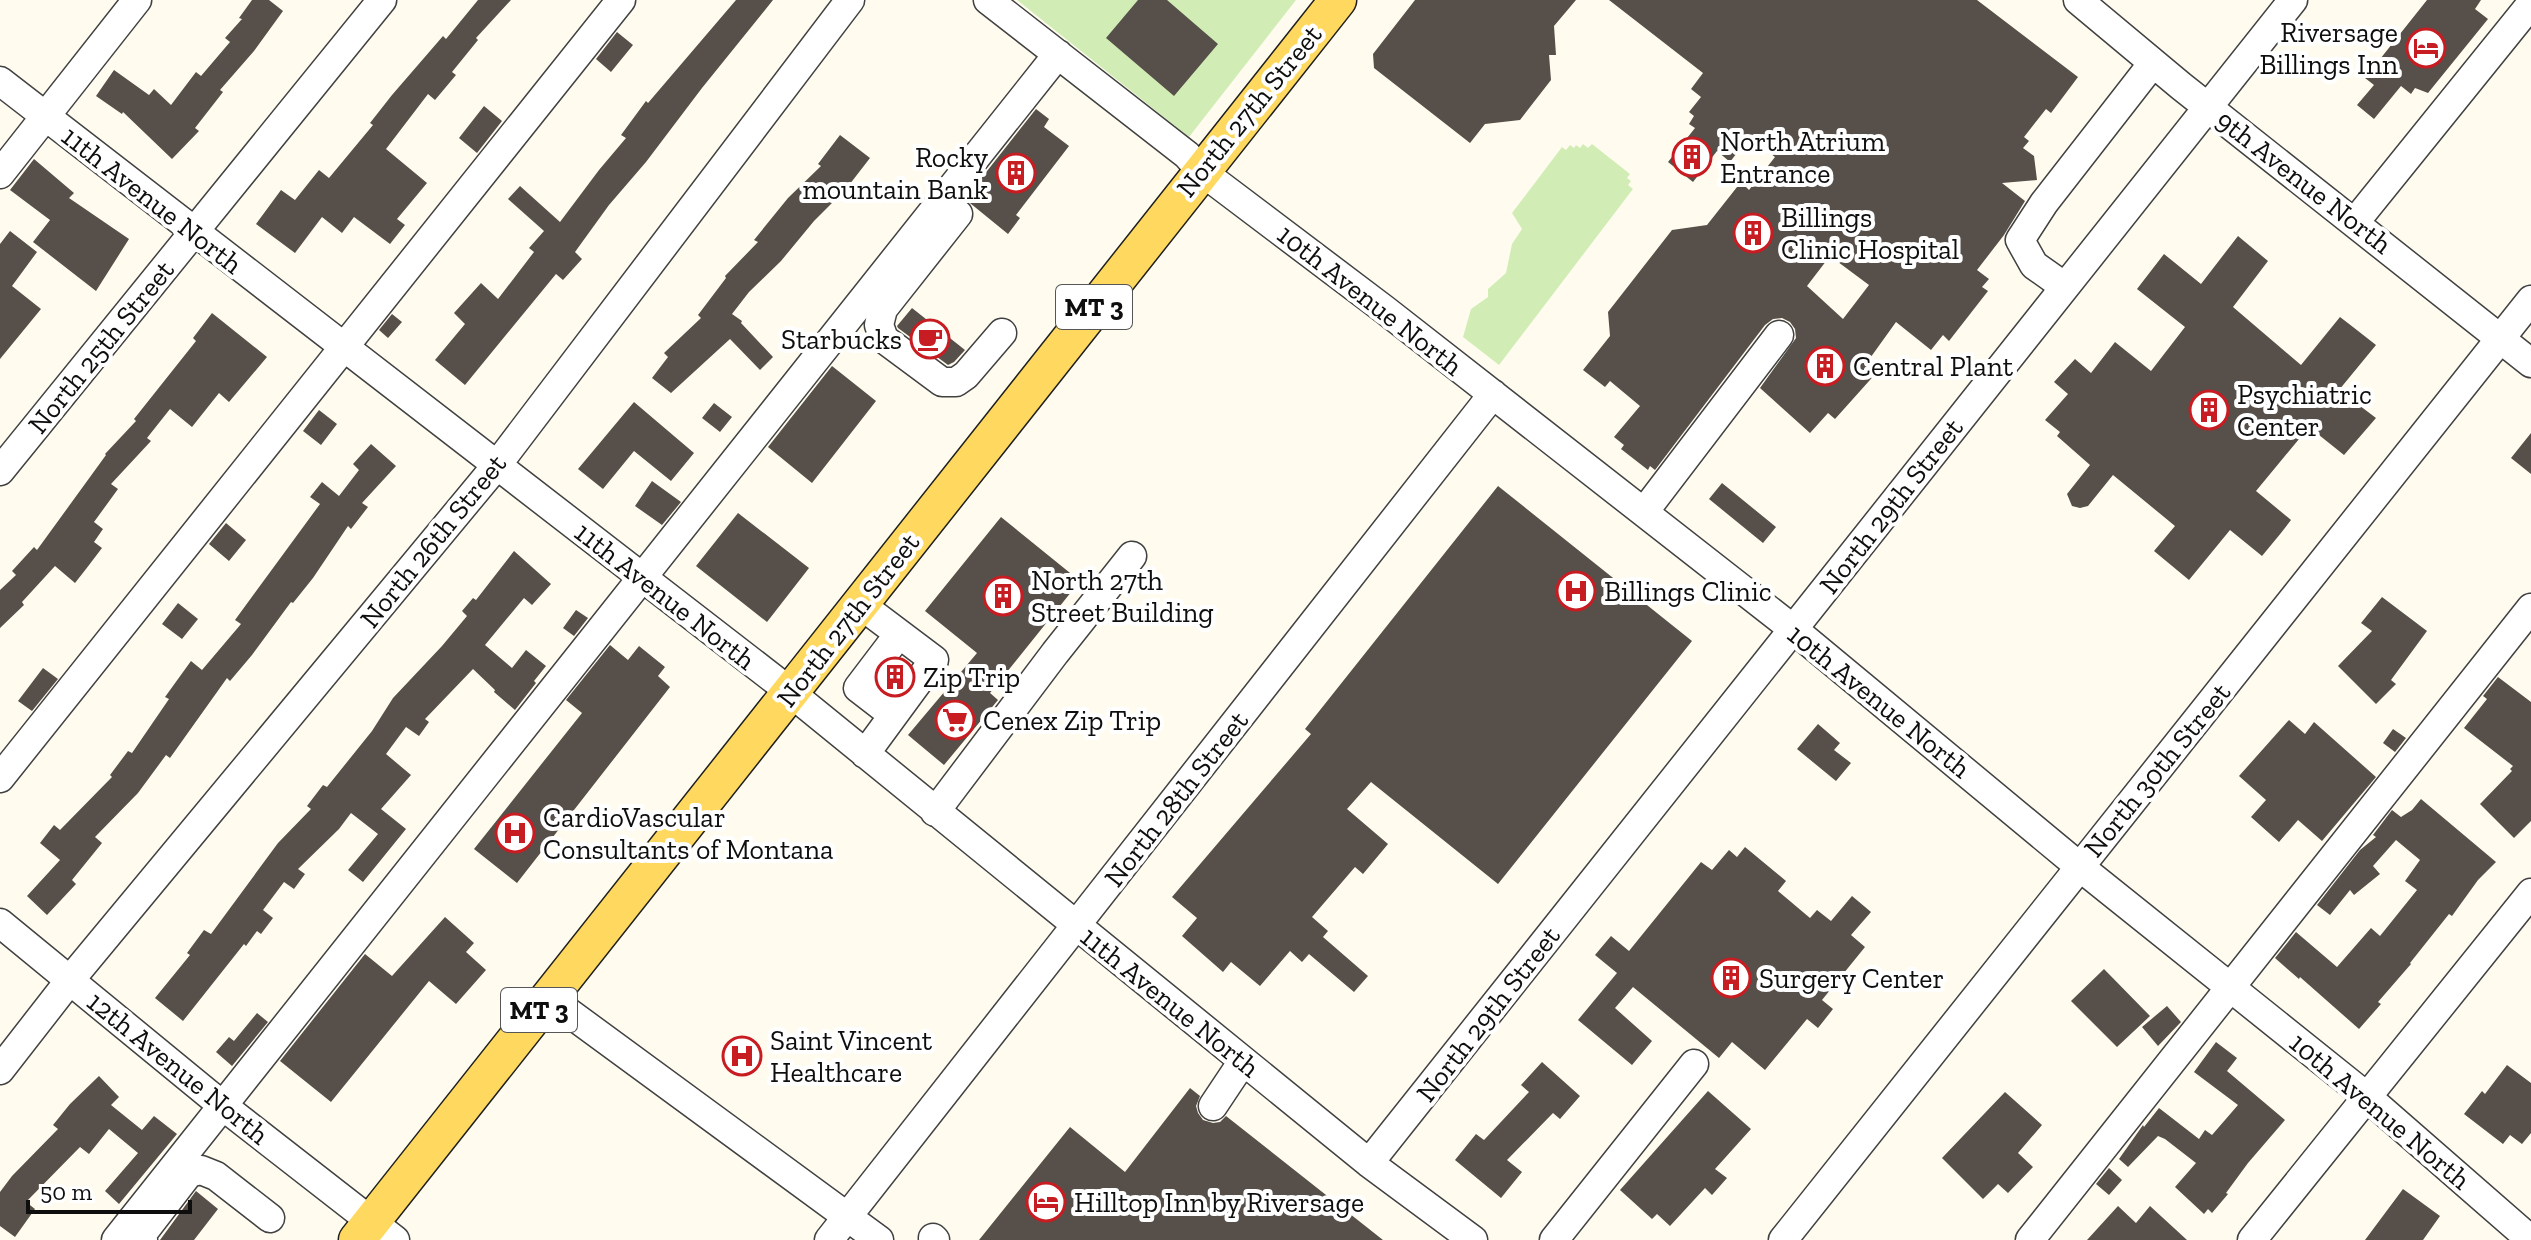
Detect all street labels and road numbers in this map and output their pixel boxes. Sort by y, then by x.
street label: North 27th Street [1170,18,1329,204]
street label: 9th Avenue North [2210,103,2399,261]
street label: 11th Avenue North [55,119,249,281]
street label: 10th Avenue North [1271,218,1469,383]
street label: North 25th Street [21,253,181,440]
road number: MT 3 [1056,285,1132,329]
street label: North 29th Street [1812,411,1970,600]
street label: North 26th Street [353,447,513,634]
street label: 11th Avenue North [568,515,762,677]
street label: North 27th Street [770,526,927,714]
street label: 10th Avenue North [1781,617,1977,785]
street label: North 30th Street [2077,676,2238,864]
street label: North 28th Street [1097,704,1255,893]
street label: North 29th Street [1409,919,1567,1108]
street label: 11th Avenue North [1074,920,1266,1084]
street label: 12th Avenue North [81,985,276,1151]
road number: MT 3 [501,988,577,1032]
street label: 10th Avenue North [2283,1026,2477,1196]

